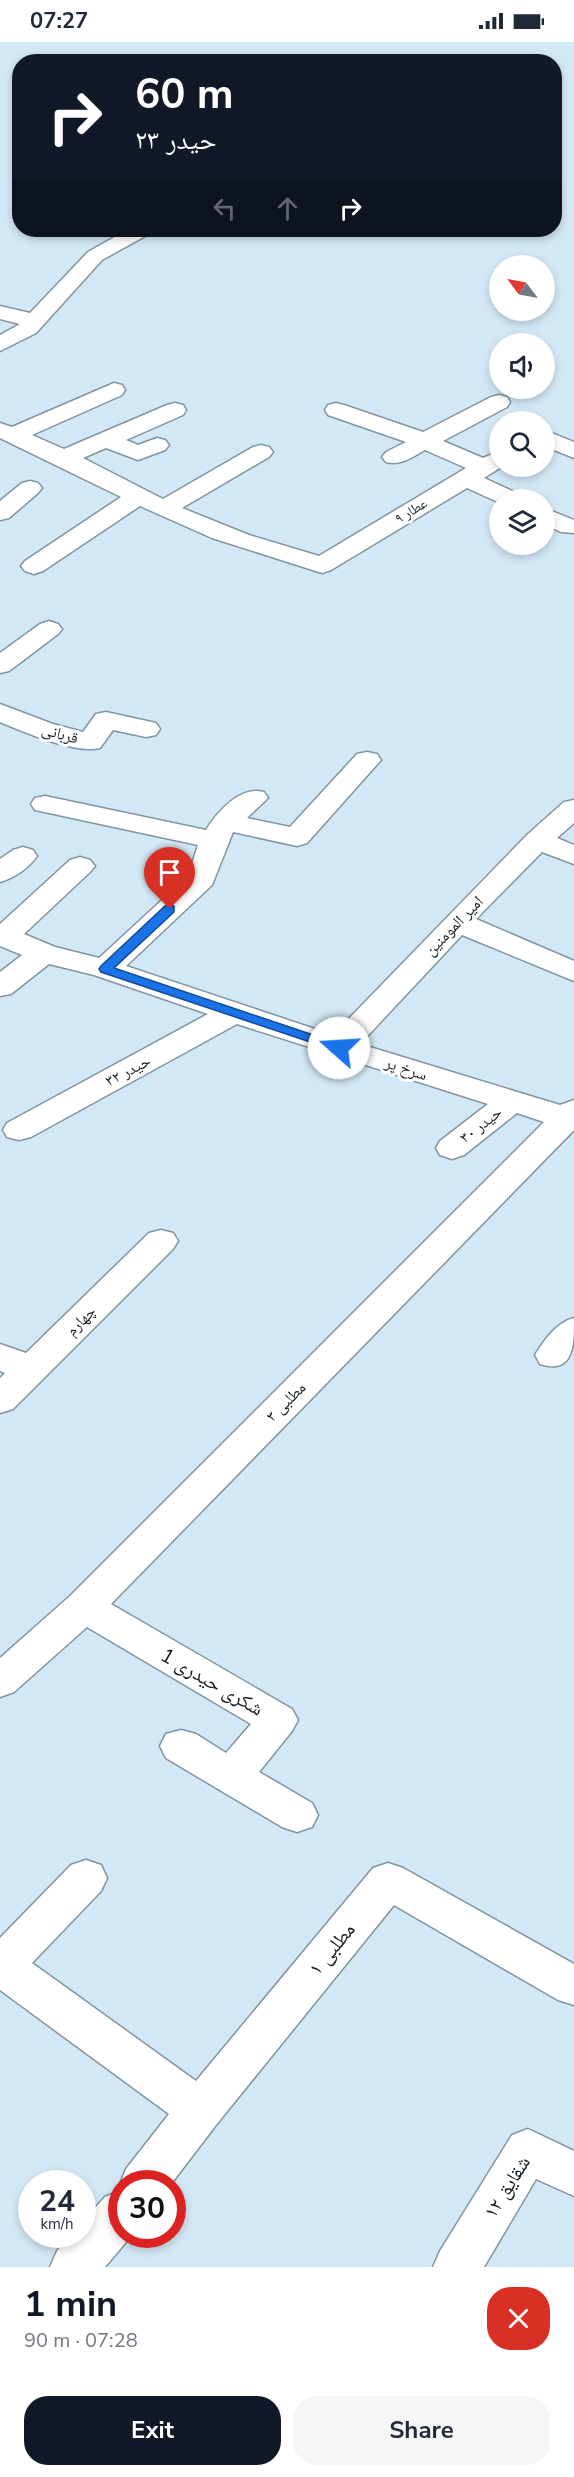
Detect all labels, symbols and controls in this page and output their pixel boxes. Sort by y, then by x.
text: 07:27 [30,6,88,36]
text: 60 m [135,66,234,123]
icon: right [36,78,114,156]
text: حیدر ۲۳ [135,122,216,159]
icon: left [208,192,241,225]
icon: ahead [271,192,304,225]
icon: right [334,192,367,225]
north arrow [489,255,555,321]
map controls [489,255,555,555]
button: sound [489,333,555,399]
button: search [489,411,555,477]
button: layers [489,489,555,555]
street label: عطار ۹ [391,494,431,528]
street label: قربانی [39,718,81,750]
pin [144,847,195,909]
icon: arrive [153,856,186,889]
street label: امیر المومنین [420,891,488,961]
position arrow [307,1016,371,1080]
street label: حیدر ۳۲ [102,1050,154,1092]
street label: سرخ پر [381,1052,430,1086]
street label: حیدر ۳۰ [455,1101,507,1149]
street label: چهارم [61,1301,101,1341]
street label: مطلبی ۳ [261,1377,311,1427]
street label: شکری حیدری 1 [156,1642,268,1722]
street label: مطلبی ۱ [303,1917,361,1981]
street label: شقایق ۱۲ [477,2151,537,2223]
speed limit sign: 30 [108,2170,186,2248]
text: 24 [39,2181,75,2222]
text: km/h [40,2214,74,2234]
text: 1 min [24,2280,117,2329]
button: close [487,2287,550,2350]
text: 90 m · 07:28 [24,2327,138,2354]
button: Exit [24,2396,281,2465]
button: Share [293,2396,550,2465]

